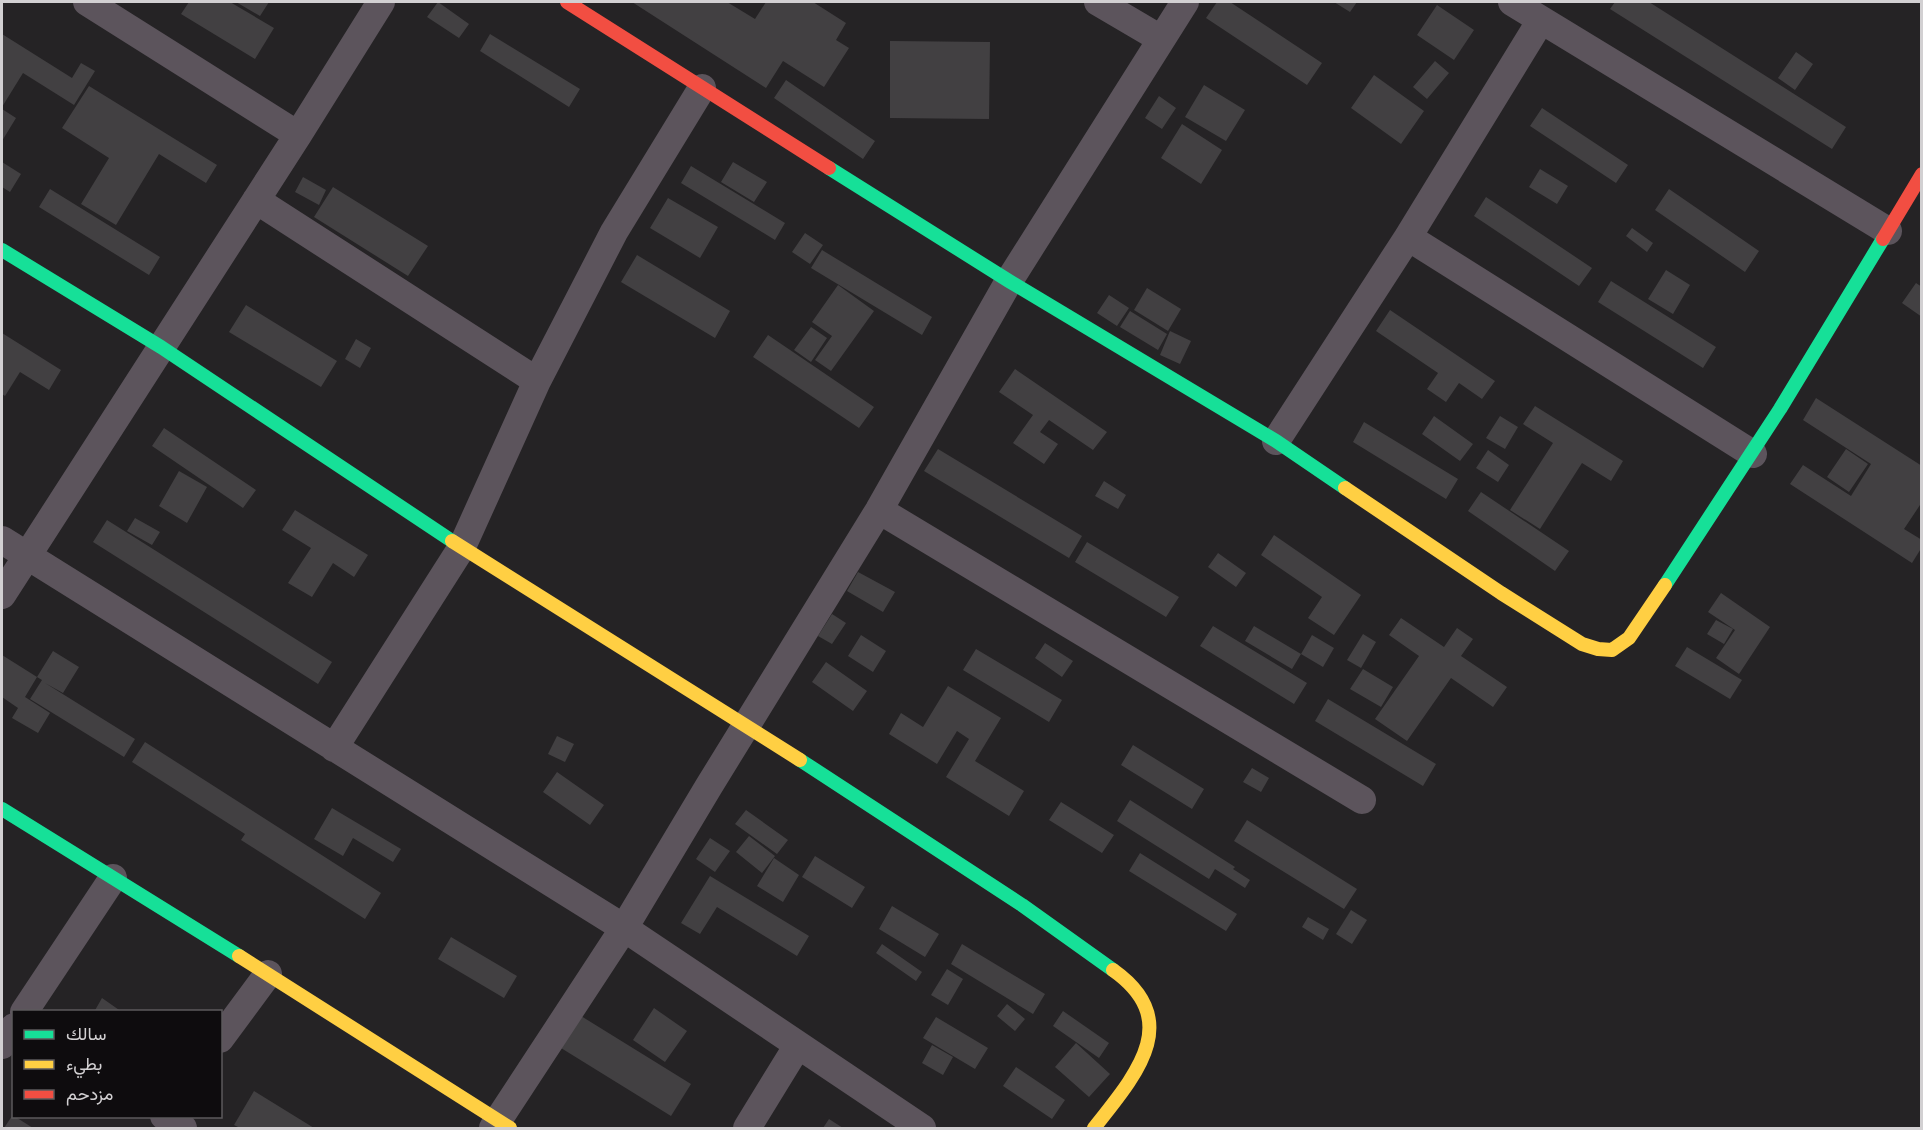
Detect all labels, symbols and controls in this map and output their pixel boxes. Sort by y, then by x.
legend [12,1010,222,1118]
text: سالك [66,1023,106,1045]
text: بطيء [66,1053,102,1079]
text: مزدحم [66,1083,113,1106]

